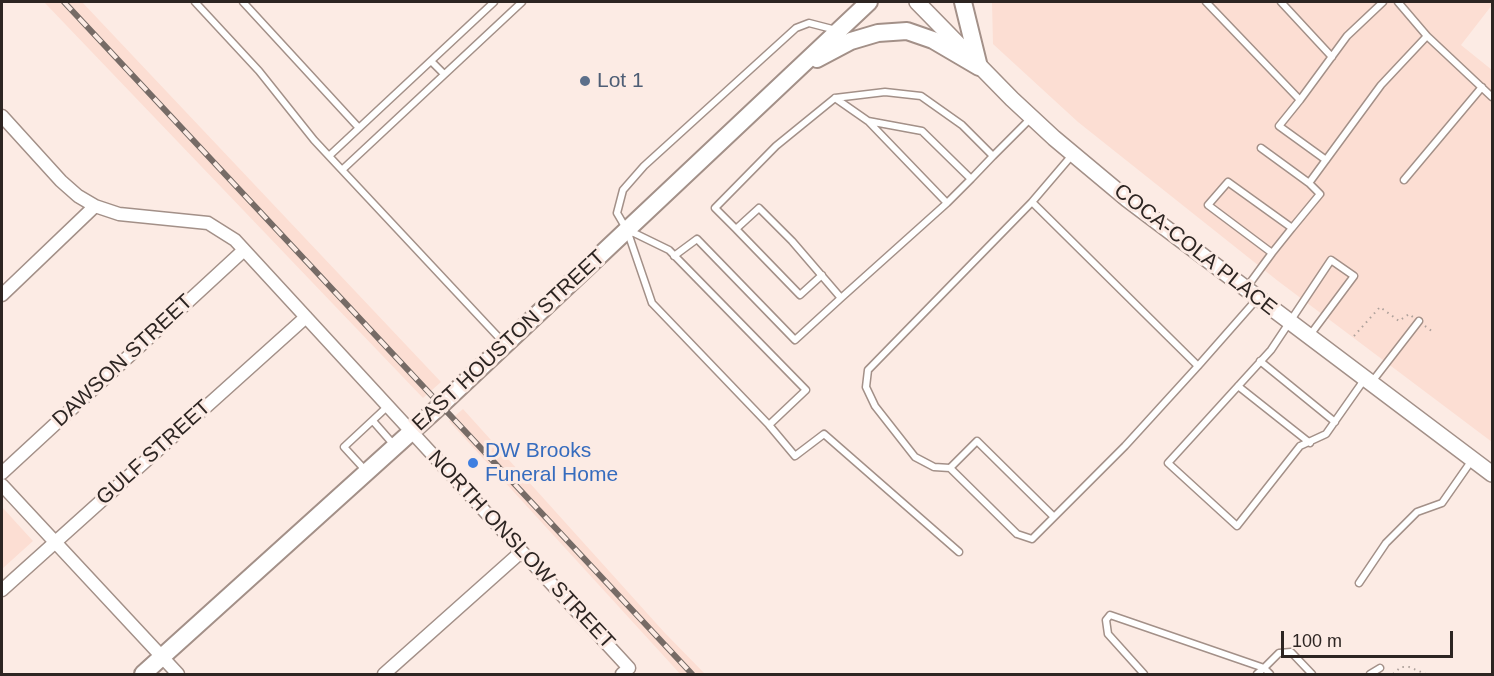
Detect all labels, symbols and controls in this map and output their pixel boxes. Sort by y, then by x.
place label: Lot 1 [597,68,644,94]
marker: Lot 1 [578,74,592,88]
street label: COCA-COLA PLACE [1109,179,1281,321]
street label: EAST HOUSTON STREET [408,245,610,437]
street label: DAWSON STREET [48,290,198,432]
street label: GULF STREET [92,395,216,511]
place label: DW Brooks Funeral Home [485,438,618,488]
street label: NORTH ONSLOW STREET [422,446,620,654]
marker: DW Brooks Funeral Home [466,456,480,470]
scale bar [1284,619,1456,657]
text: 100 m [1292,631,1342,651]

